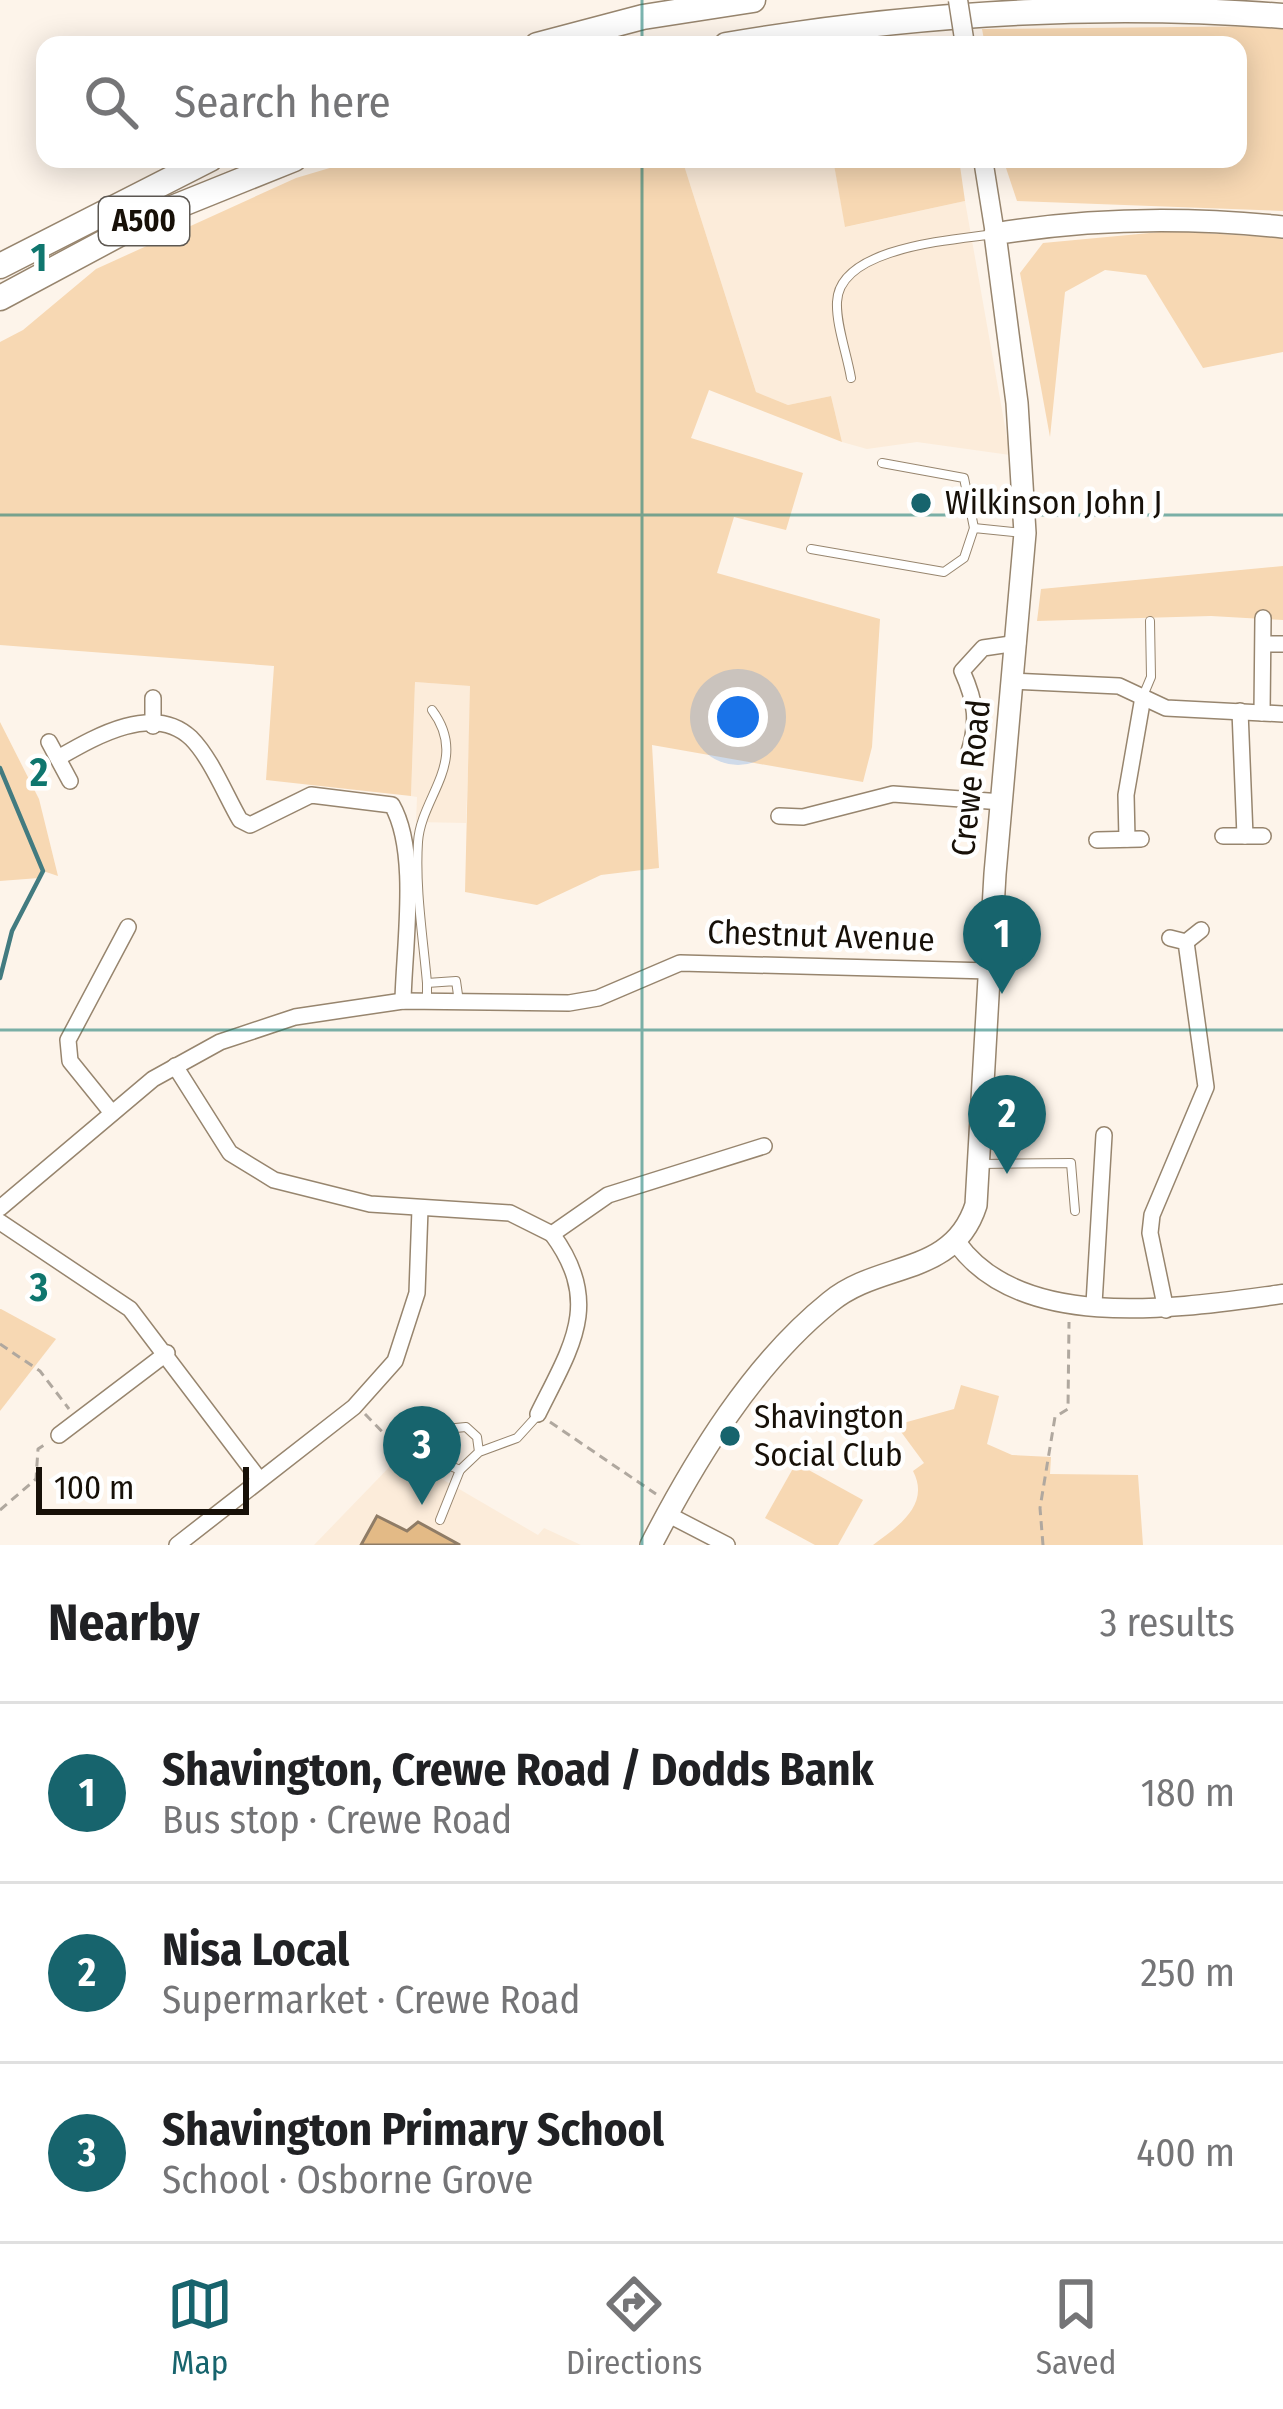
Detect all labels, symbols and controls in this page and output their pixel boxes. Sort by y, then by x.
search box [36,36,1247,168]
icon: search [78,69,144,135]
text: Search here [174,75,391,129]
road number: A500 [99,197,189,245]
text: 1 [31,235,47,281]
place label: Wilkinson John J [945,483,1162,523]
marker: Wilkinson John J [908,490,934,516]
your location [708,687,768,747]
street label: Crewe Road [943,698,999,858]
text: 2 [29,750,48,796]
pin: 1 [963,895,1041,994]
street label: Chestnut Avenue [707,912,935,960]
pin: 2 [968,1075,1046,1174]
text: 3 [29,1265,48,1311]
place label: Shavington Social Club [754,1397,904,1475]
pin: 3 [383,1406,461,1505]
marker: Shavington Social Club [717,1423,743,1449]
scale bar [36,1461,249,1514]
text: 100 m [54,1468,134,1508]
text: Nearby [48,1592,200,1654]
text: 3 results [1100,1600,1235,1646]
text: Shavington, Crewe Road / Dodds Bank [162,1743,874,1797]
text: 1 [79,1770,95,1816]
text: 180 m [1141,1770,1235,1816]
text: Bus stop · Crewe Road [162,1797,512,1843]
text: Nisa Local [162,1923,349,1977]
text: 2 [78,1950,96,1996]
text: 250 m [1140,1950,1235,1996]
text: Supermarket · Crewe Road [162,1977,580,2023]
text: Shavington Primary School [162,2103,664,2157]
text: 3 [78,2130,96,2176]
text: 400 m [1136,2130,1235,2176]
text: School · Osborne Grove [162,2157,533,2203]
tab: Map [167,2271,233,2383]
tab: Directions [566,2271,702,2383]
tab: Saved [1036,2271,1116,2383]

